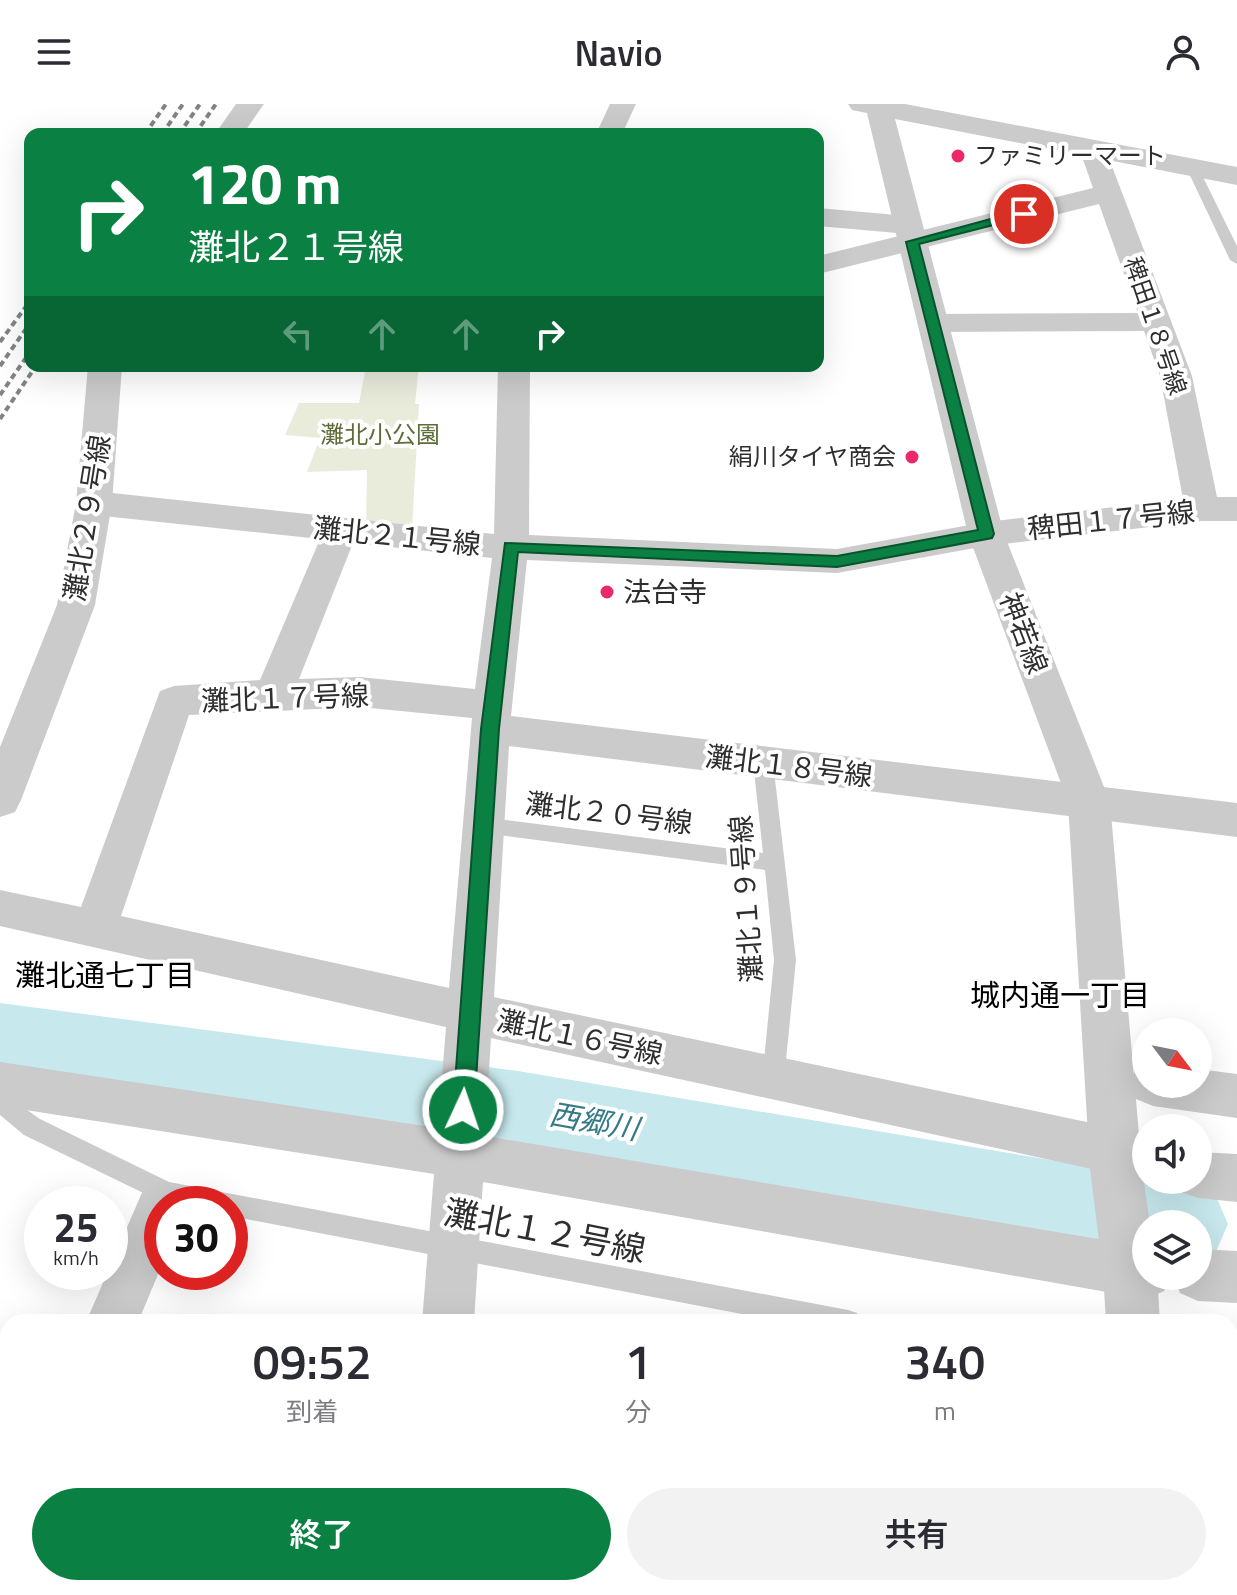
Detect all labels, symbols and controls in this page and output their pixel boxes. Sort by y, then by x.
text: Navio [574,25,663,80]
icon: menu [32,30,76,74]
icon: person [1161,30,1205,74]
place label: ファミリーマート [974,137,1166,173]
text: 120 m [188,141,341,226]
marker: ファミリーマート [949,147,967,165]
icon: right [56,160,160,264]
pin [990,180,1058,248]
icon: arrive [1002,192,1046,236]
text: 灘北２１号線 [188,219,404,274]
street label: 稗田１８号線 [1115,252,1196,400]
icon: left [276,312,320,356]
icon: ahead [360,312,404,356]
icon: ahead [444,312,488,356]
icon: right [528,312,572,356]
park label: 灘北小公園 [320,416,440,452]
street label: 灘北２９号線 [52,432,121,604]
place label: 絹川タイヤ商会 [729,438,896,474]
marker: 絹川タイヤ商会 [903,448,921,466]
street label: 稗田１７号線 [1025,489,1197,550]
street label: 灘北２１号線 [311,505,483,566]
place label: 法台寺 [623,570,707,613]
marker: 法台寺 [598,583,616,601]
street label: 神若線 [989,586,1060,680]
street label: 灘北１７号線 [200,673,370,722]
street label: 灘北１８号線 [703,734,875,797]
street label: 灘北２０号線 [523,781,695,844]
street label: 灘北１９号線 [718,814,773,984]
district label: 灘北通七丁目 [15,952,195,998]
district label: 城内通一丁目 [970,972,1150,1018]
street label: 灘北１６号線 [493,998,667,1075]
north arrow [1132,1018,1212,1098]
map controls [1132,1018,1212,1290]
position arrow [421,1068,505,1152]
water label: 西郷川 [546,1091,645,1152]
button: sound [1132,1114,1212,1194]
street label: 灘北１２号線 [440,1185,650,1275]
speed limit sign: 30 [144,1186,248,1290]
text: 25 [54,1197,98,1258]
button: layers [1132,1210,1212,1290]
text: km/h [53,1242,99,1273]
text: 09:52 [253,1325,372,1398]
text: 1 [625,1325,652,1398]
text: 340 [904,1325,985,1398]
text: m [934,1391,956,1430]
text: 到着 [286,1392,338,1431]
text: 分 [625,1392,651,1431]
button: 終了 [32,1488,611,1580]
button: 共有 [627,1488,1206,1580]

